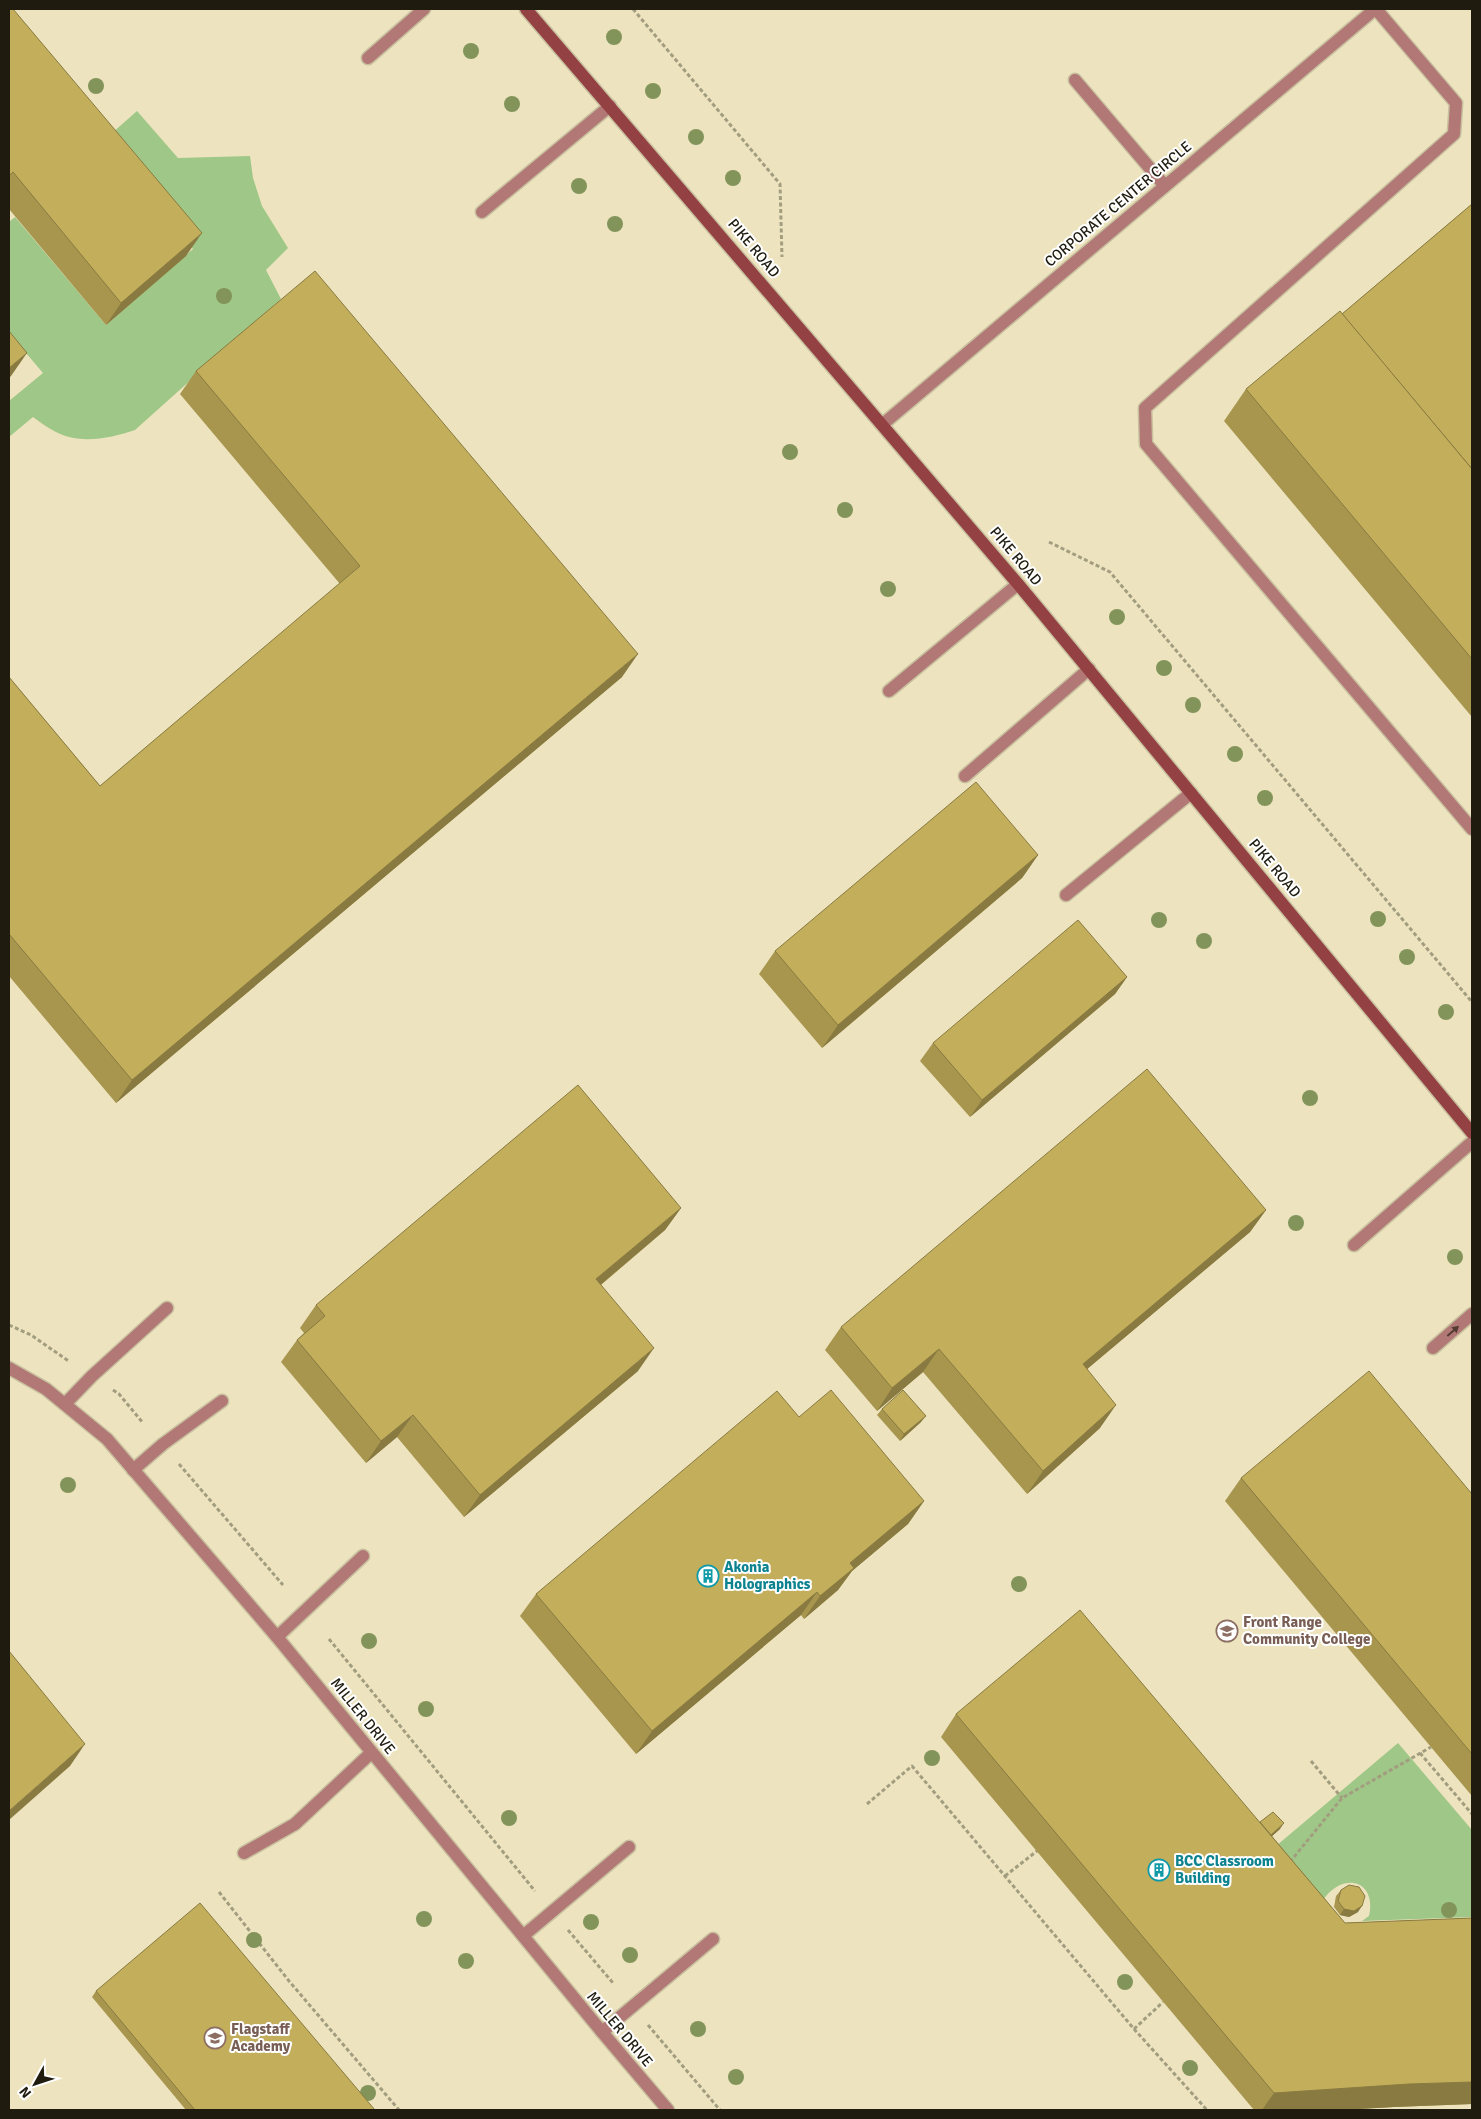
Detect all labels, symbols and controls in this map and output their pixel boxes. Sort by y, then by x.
street label: CORPORATE CENTER CIRCLE [1041,137,1195,271]
street label: PIKE ROAD [724,215,784,281]
street label: PIKE ROAD [986,523,1046,589]
street label: PIKE ROAD [1245,835,1305,901]
one-way arrow [1446,1325,1458,1337]
place label: Akonia Holographics [724,1558,811,1593]
building icon: Akonia Holographics [696,1564,720,1588]
place label: Front Range Community College [1243,1613,1370,1648]
school or university icon: Front Range Community College [1215,1619,1239,1643]
street label: MILLER DRIVE [327,1674,399,1758]
place label: BCC Classroom Building [1175,1852,1274,1887]
building icon: BCC Classroom Building [1147,1858,1171,1882]
street label: MILLER DRIVE [583,1988,657,2070]
place label: Flagstaff Academy [231,2020,291,2055]
school or university icon: Flagstaff Academy [203,2026,227,2050]
north arrow [10,2059,60,2109]
text: N [16,2083,35,2101]

